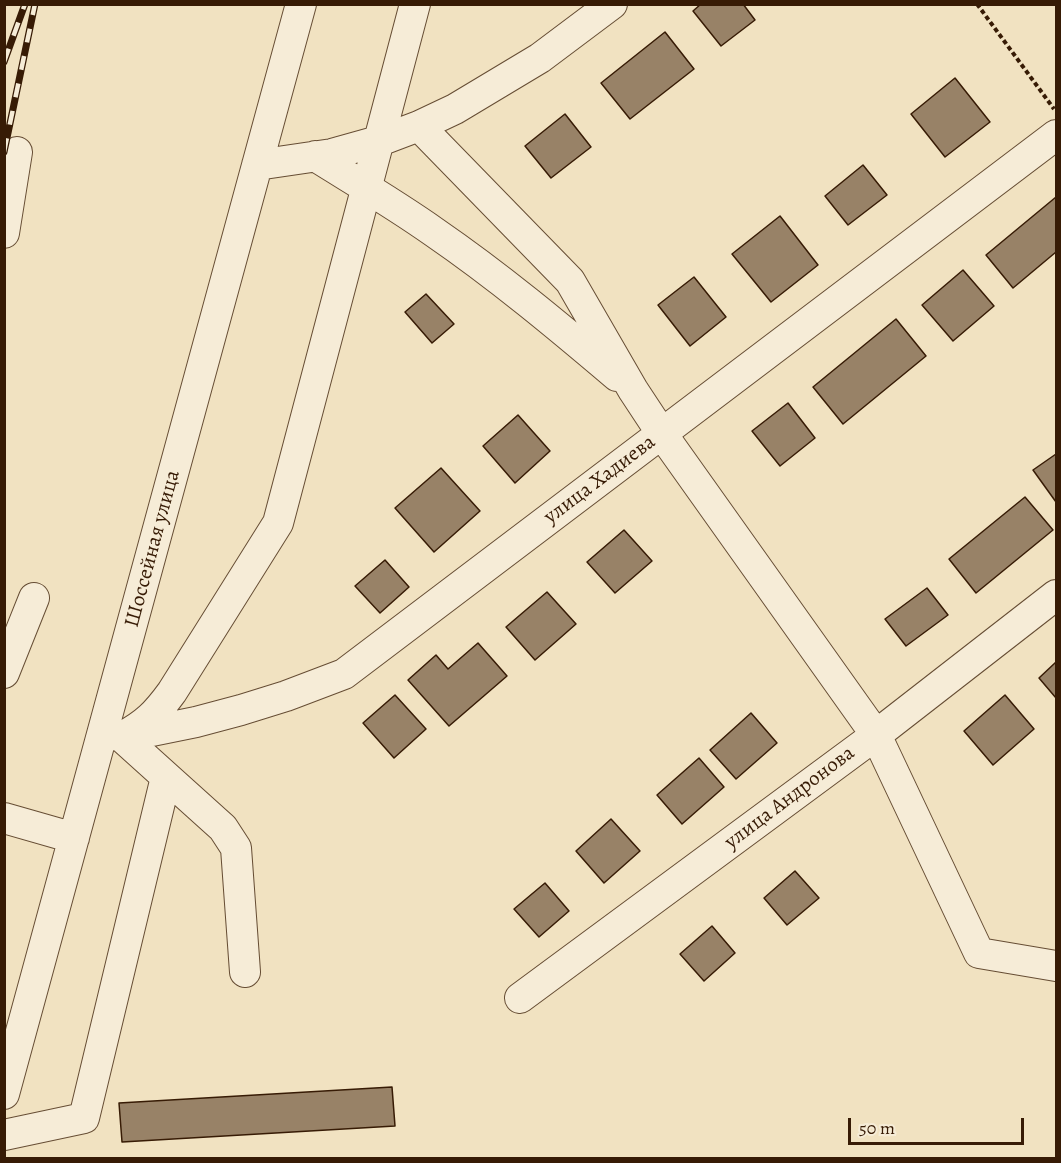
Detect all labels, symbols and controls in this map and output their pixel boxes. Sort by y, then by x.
street label: улица Хадиева [539,430,661,530]
street label: Шоссейная улица [120,468,186,630]
street label: улица Андронова [720,741,860,855]
scale bar [851,1106,1026,1144]
text: 50 m [859,1116,895,1140]

